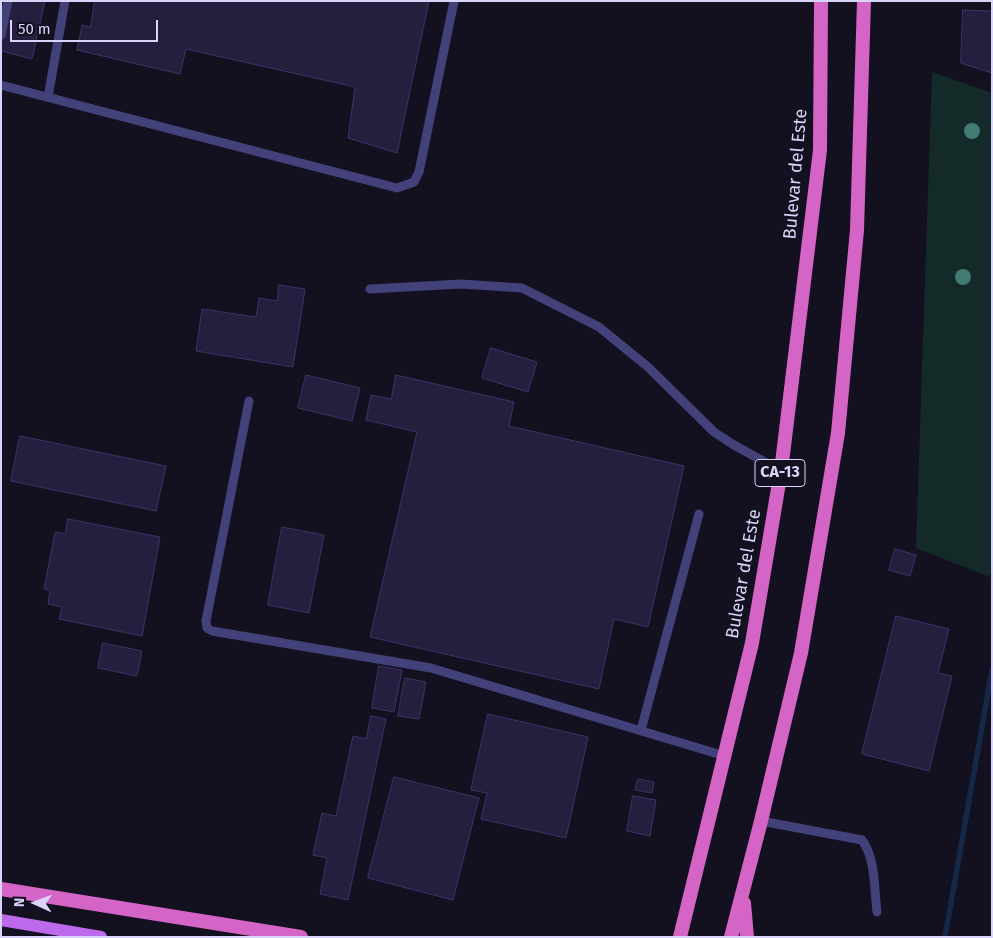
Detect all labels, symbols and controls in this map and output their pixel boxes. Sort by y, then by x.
scale bar [12,10,160,42]
text: 50 m [18,20,51,38]
street label: Bulevar del Este [780,108,812,240]
road number: CA-13 [755,459,805,486]
street label: Bulevar del Este [722,508,766,640]
north arrow [10,878,60,928]
text: N [11,898,28,907]

